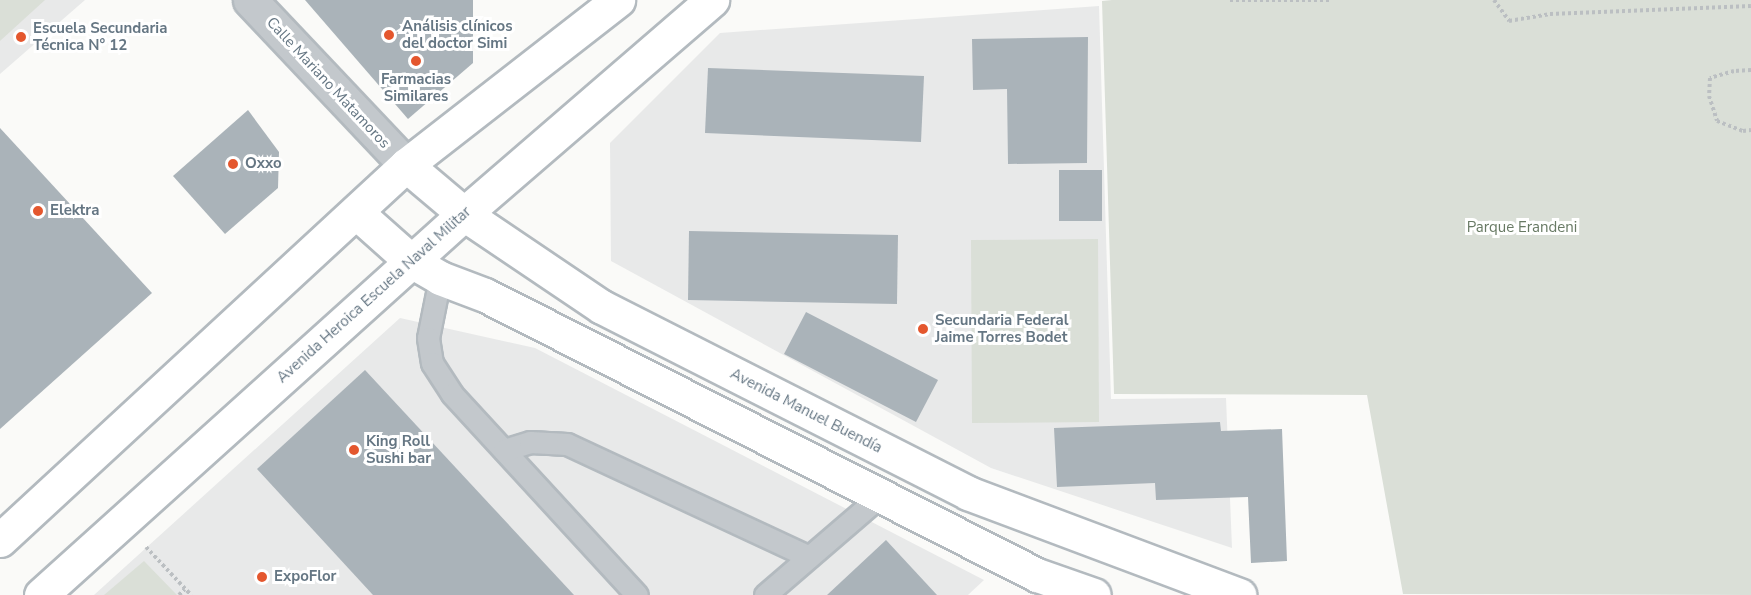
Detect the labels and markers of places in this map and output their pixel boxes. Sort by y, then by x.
place label: Análisis clínicos del doctor Simi [402,17,512,52]
place label: Escuela Secundaria Técnica N° 12 [33,19,167,54]
marker: Análisis clínicos del doctor Simi [380,26,398,44]
marker: Escuela Secundaria Técnica N° 12 [14,30,28,44]
marker: Farmacias Similares [409,54,423,68]
place label: Farmacias Similares [381,70,451,105]
place label: Oxxo [245,155,282,173]
marker: Oxxo [226,157,240,171]
place label: Elektra [50,202,99,220]
marker: Elektra [31,204,45,218]
place label: Secundaria Federal Jaime Torres Bodet [935,311,1069,346]
marker: Secundaria Federal Jaime Torres Bodet [916,322,930,336]
place label: King Roll Sushi bar [366,432,431,467]
marker: King Roll Sushi bar [347,443,361,457]
place label: ExpoFlor [274,568,336,586]
marker: ExpoFlor [255,570,269,584]

